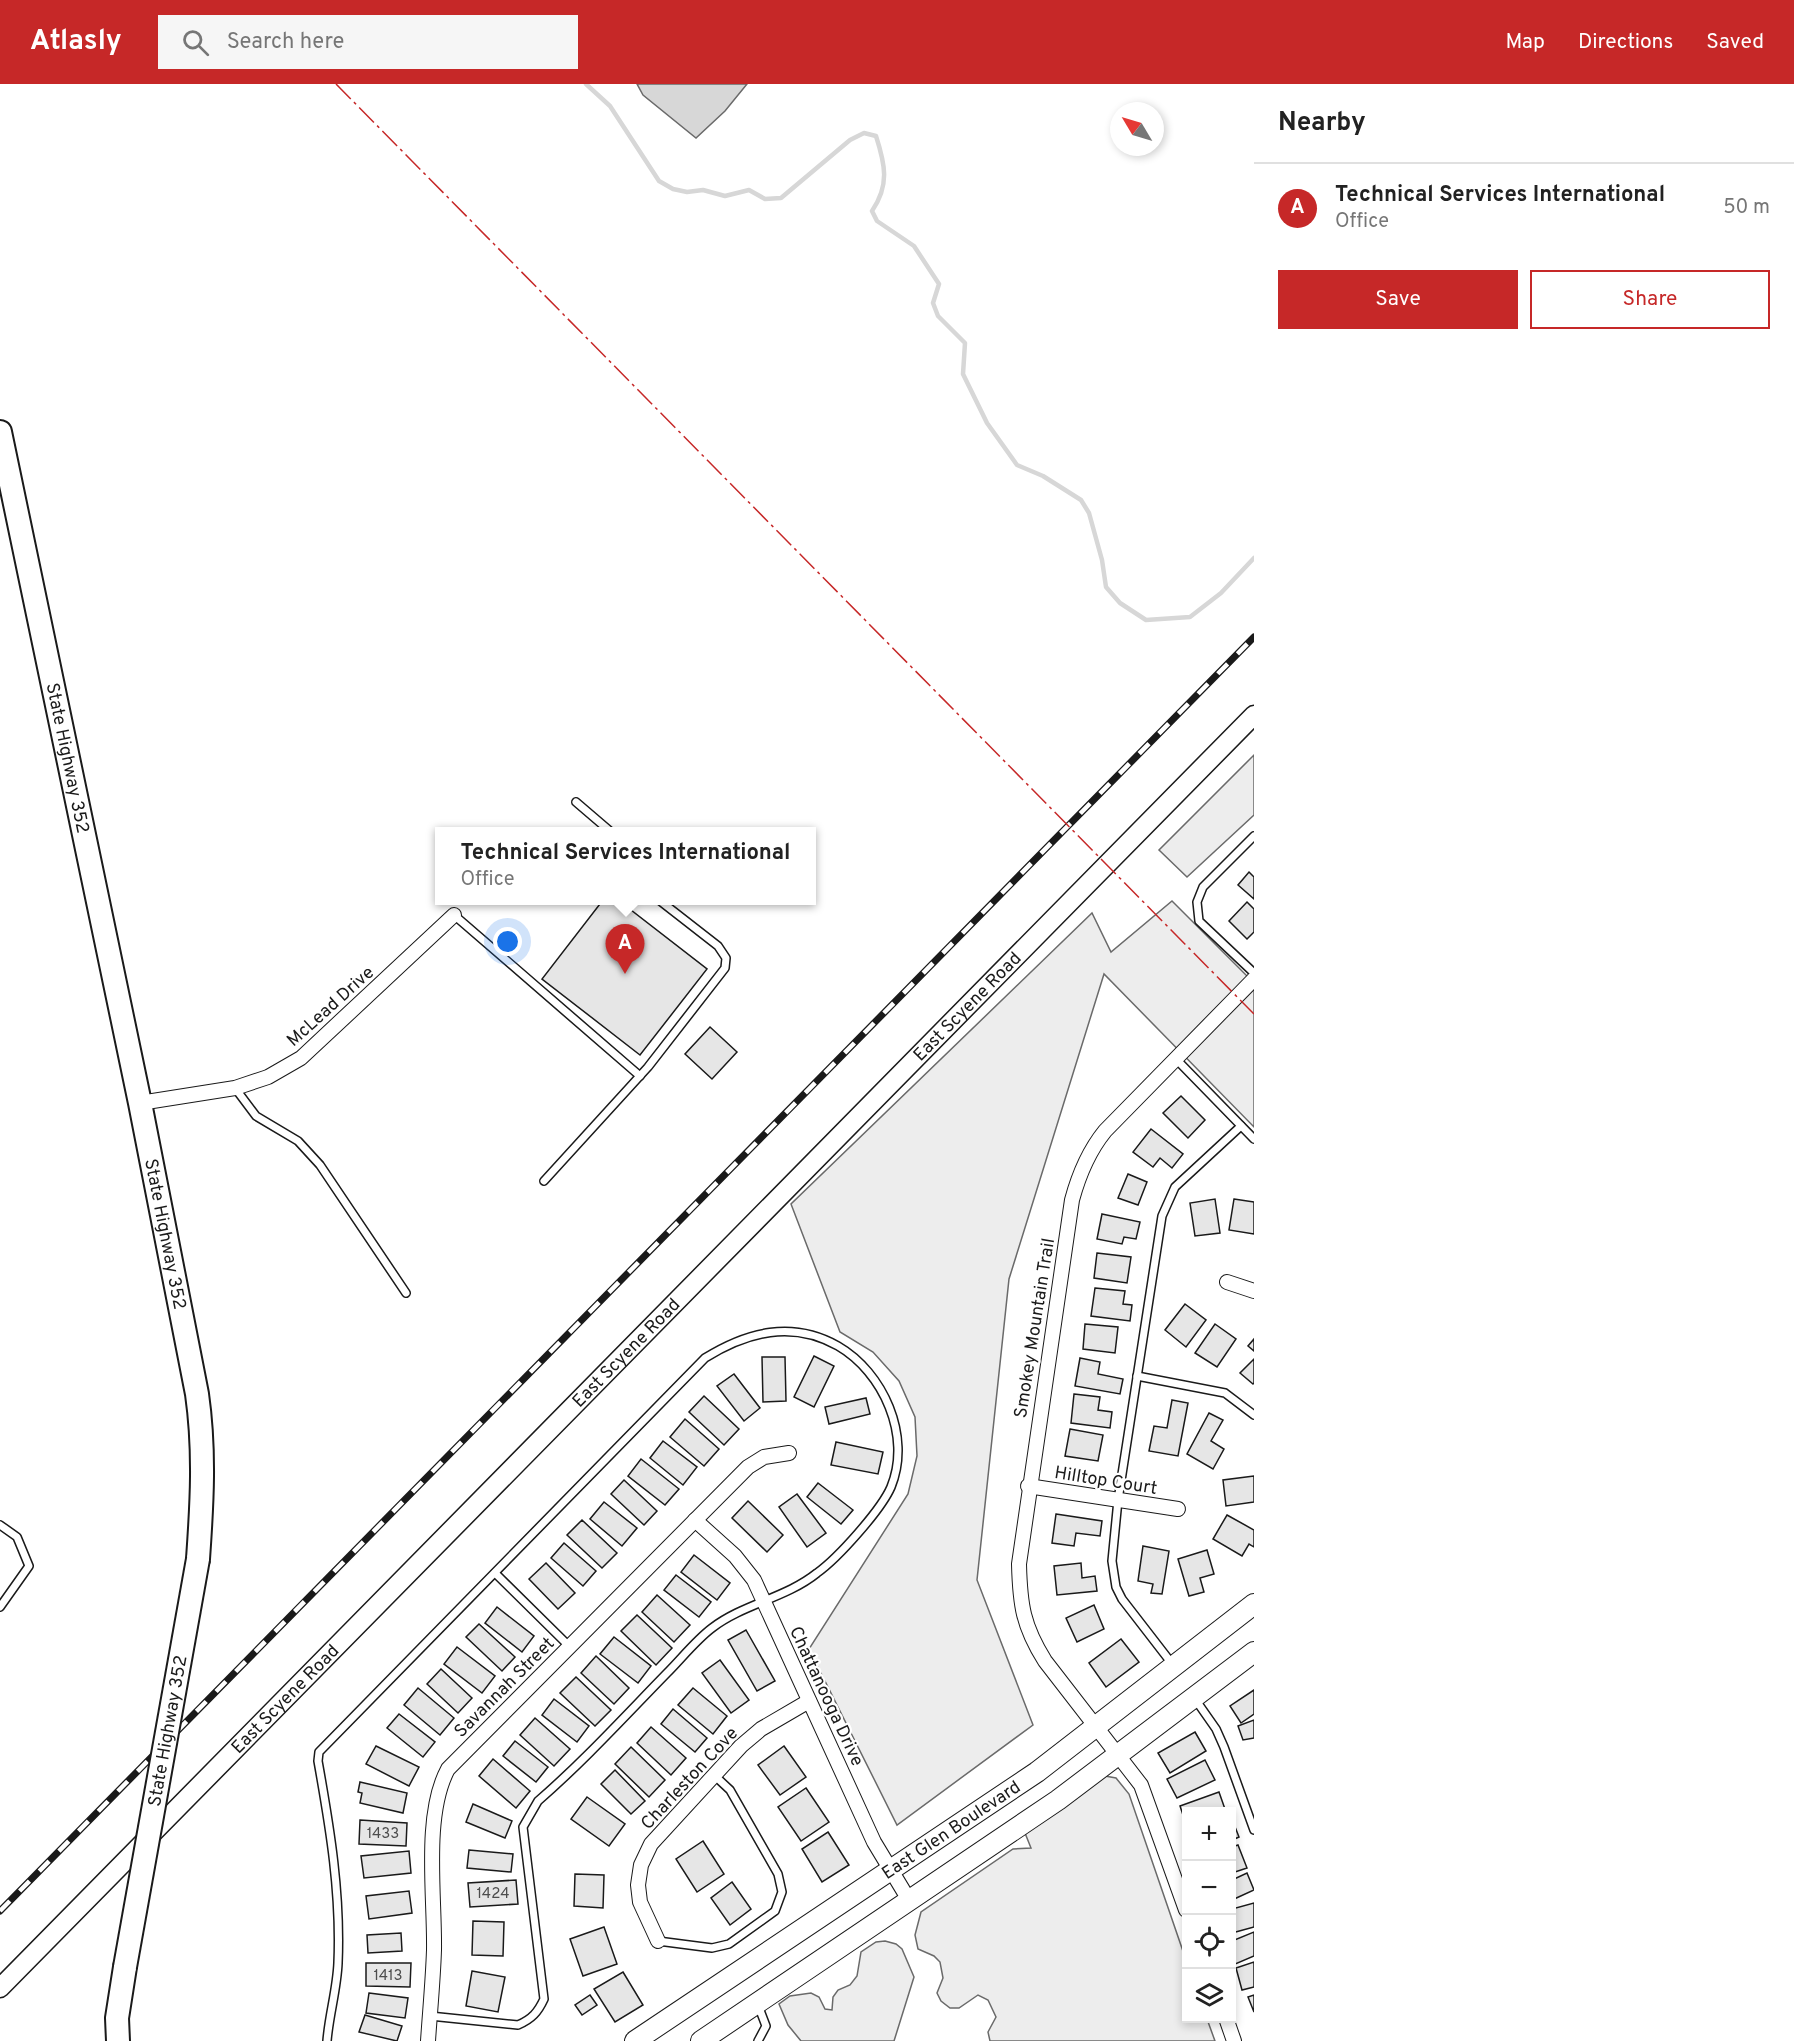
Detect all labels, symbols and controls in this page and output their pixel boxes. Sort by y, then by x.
search box [158,15,578,69]
text: Atlasly [30,24,122,60]
icon: search [179,26,212,59]
text: Search here [227,29,344,56]
text: Map [1505,29,1545,56]
text: Directions [1578,29,1673,56]
text: Saved [1706,29,1764,56]
north arrow [1110,102,1164,156]
text: Nearby [1278,107,1366,140]
text: Technical Services International [1335,182,1665,209]
text: A [1290,195,1305,221]
text: 50 m [1723,195,1770,221]
text: Office [1335,209,1389,235]
button: Save [1278,270,1518,329]
button: Share [1530,270,1770,329]
street label: State Highway 352 [40,681,93,836]
popup [435,827,816,905]
text: Technical Services International [460,840,791,867]
text: Office [460,867,515,893]
pin: A [606,924,644,974]
your location [493,927,522,956]
street label: East Scyene Road [909,948,1027,1067]
street label: McLead Drive [282,962,380,1052]
street label: State Highway 352 [138,1157,190,1312]
street label: Smokey Mountain Trail [1010,1237,1061,1420]
street label: East Scyene Road [568,1294,686,1413]
street label: Hilltop Court [1053,1462,1159,1501]
street label: Chattanooga Drive [783,1623,868,1770]
street label: Savannah Street [450,1633,560,1743]
street label: East Scyene Road [227,1640,345,1759]
street label: State Highway 352 [144,1654,194,1808]
street label: Charleston Cove [637,1723,744,1835]
street label: East Glen Boulevard [878,1776,1025,1886]
map controls [1182,1807,1236,2023]
button: + [1182,1807,1236,1861]
house number: 1433 [367,1825,399,1844]
button: − [1182,1861,1236,1915]
house number: 1424 [477,1885,509,1904]
button: locate [1182,1915,1236,1969]
house number: 1413 [373,1967,403,1986]
button: layers [1182,1969,1236,2023]

